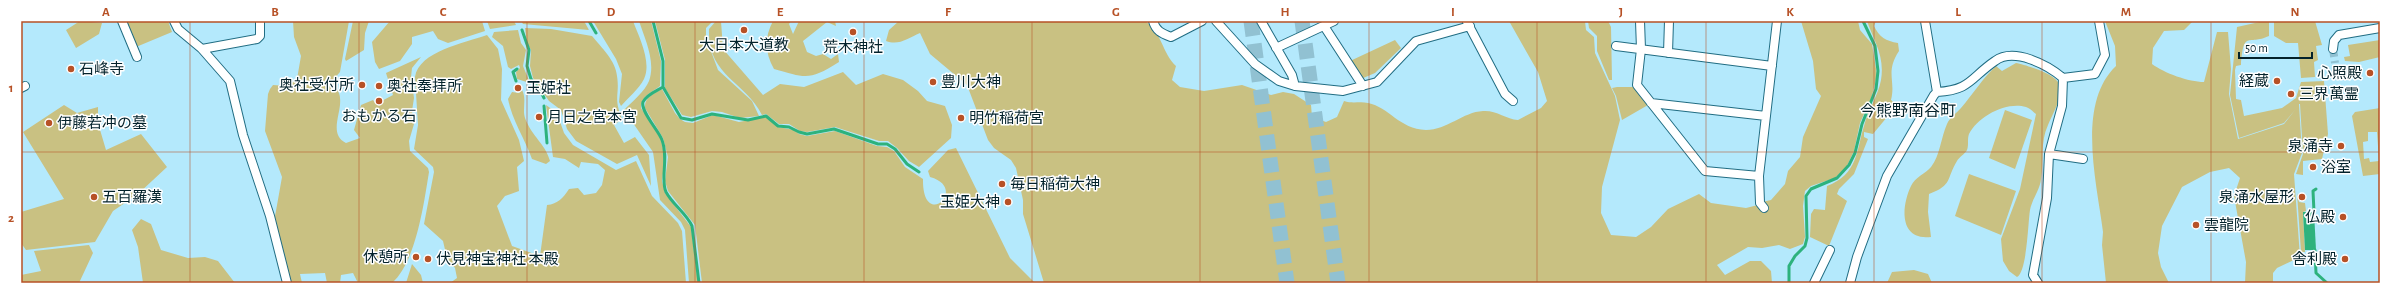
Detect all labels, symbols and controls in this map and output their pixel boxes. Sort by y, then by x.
text: A [102,6,110,19]
text: B [271,6,279,19]
text: C [440,6,447,19]
text: D [607,6,616,19]
text: E [777,6,784,19]
text: F [945,6,952,19]
text: G [1112,6,1120,19]
text: H [1280,6,1290,19]
text: I [1451,6,1455,19]
text: J [1619,6,1623,19]
text: K [1786,6,1794,19]
text: L [1955,6,1961,19]
text: M [2121,6,2131,19]
text: N [2290,6,2300,19]
marker: 大日本大道教 [739,25,749,35]
marker: 荒木神社 [848,27,858,37]
scale bar [2239,34,2312,60]
place label: 大日本大道教 [699,37,789,53]
place label: 荒木神社 [823,39,883,55]
text: 50 m [2245,42,2268,54]
place label: 石峰寺 [79,60,124,77]
marker: 石峰寺 [66,64,76,74]
place label: 心照殿 [2317,65,2362,81]
marker: 心照殿 [2365,68,2375,78]
place label: 経蔵 [2239,73,2269,89]
place label: 豊川大神 [941,74,1001,90]
place label: 奥社受付所 [279,76,354,93]
marker: 経蔵 [2272,76,2282,86]
marker: 豊川大神 [928,77,938,87]
place label: 奥社奉拝所 [387,78,462,94]
marker: 奥社受付所 [357,80,367,90]
place label: 玉姫社 [526,80,571,96]
marker: 奥社奉拝所 [374,81,384,91]
text: 1 [9,82,13,95]
marker: 玉姫社 [513,83,523,93]
place label: 三界萬霊 [2299,86,2359,102]
marker: 三界萬霊 [2286,89,2296,99]
marker: おもかる石 [374,96,384,106]
district label: 今熊野南谷町 [1860,102,1956,119]
place label: おもかる石 [341,108,417,124]
place label: 月日之宮本宮 [547,109,637,125]
place label: 明竹稲荷宮 [969,110,1044,126]
marker: 月日之宮本宮 [534,112,544,122]
marker: 明竹稲荷宮 [956,113,966,123]
place label: 伊藤若冲の墓 [57,115,147,131]
marker: 伊藤若冲の墓 [44,118,54,128]
place label: 泉涌寺 [2288,138,2333,154]
marker: 泉涌寺 [2336,141,2346,151]
place label: 浴室 [2321,159,2351,175]
marker: 浴室 [2308,162,2318,172]
place label: 毎日稲荷大神 [1010,176,1100,192]
marker: 毎日稲荷大神 [997,179,1007,189]
place label: 五百羅漢 [102,189,162,205]
place label: 泉涌水屋形 [2219,189,2294,205]
marker: 五百羅漢 [89,192,99,202]
marker: 泉涌水屋形 [2297,192,2307,202]
place label: 玉姫大神 [940,194,1000,210]
marker: 玉姫大神 [1003,197,1013,207]
place label: 仏殿 [2305,209,2335,225]
text: 2 [8,212,14,225]
marker: 仏殿 [2338,212,2348,222]
place label: 雲龍院 [2204,217,2249,233]
marker: 雲龍院 [2191,220,2201,230]
place label: 休憩所 [363,248,408,265]
place label: 伏見神宝神社 本殿 [436,251,558,267]
place label: 舎利殿 [2292,251,2337,267]
marker: 休憩所 [411,252,421,262]
marker: 伏見神宝神社 本殿 [423,254,433,264]
marker: 舎利殿 [2340,254,2350,264]

